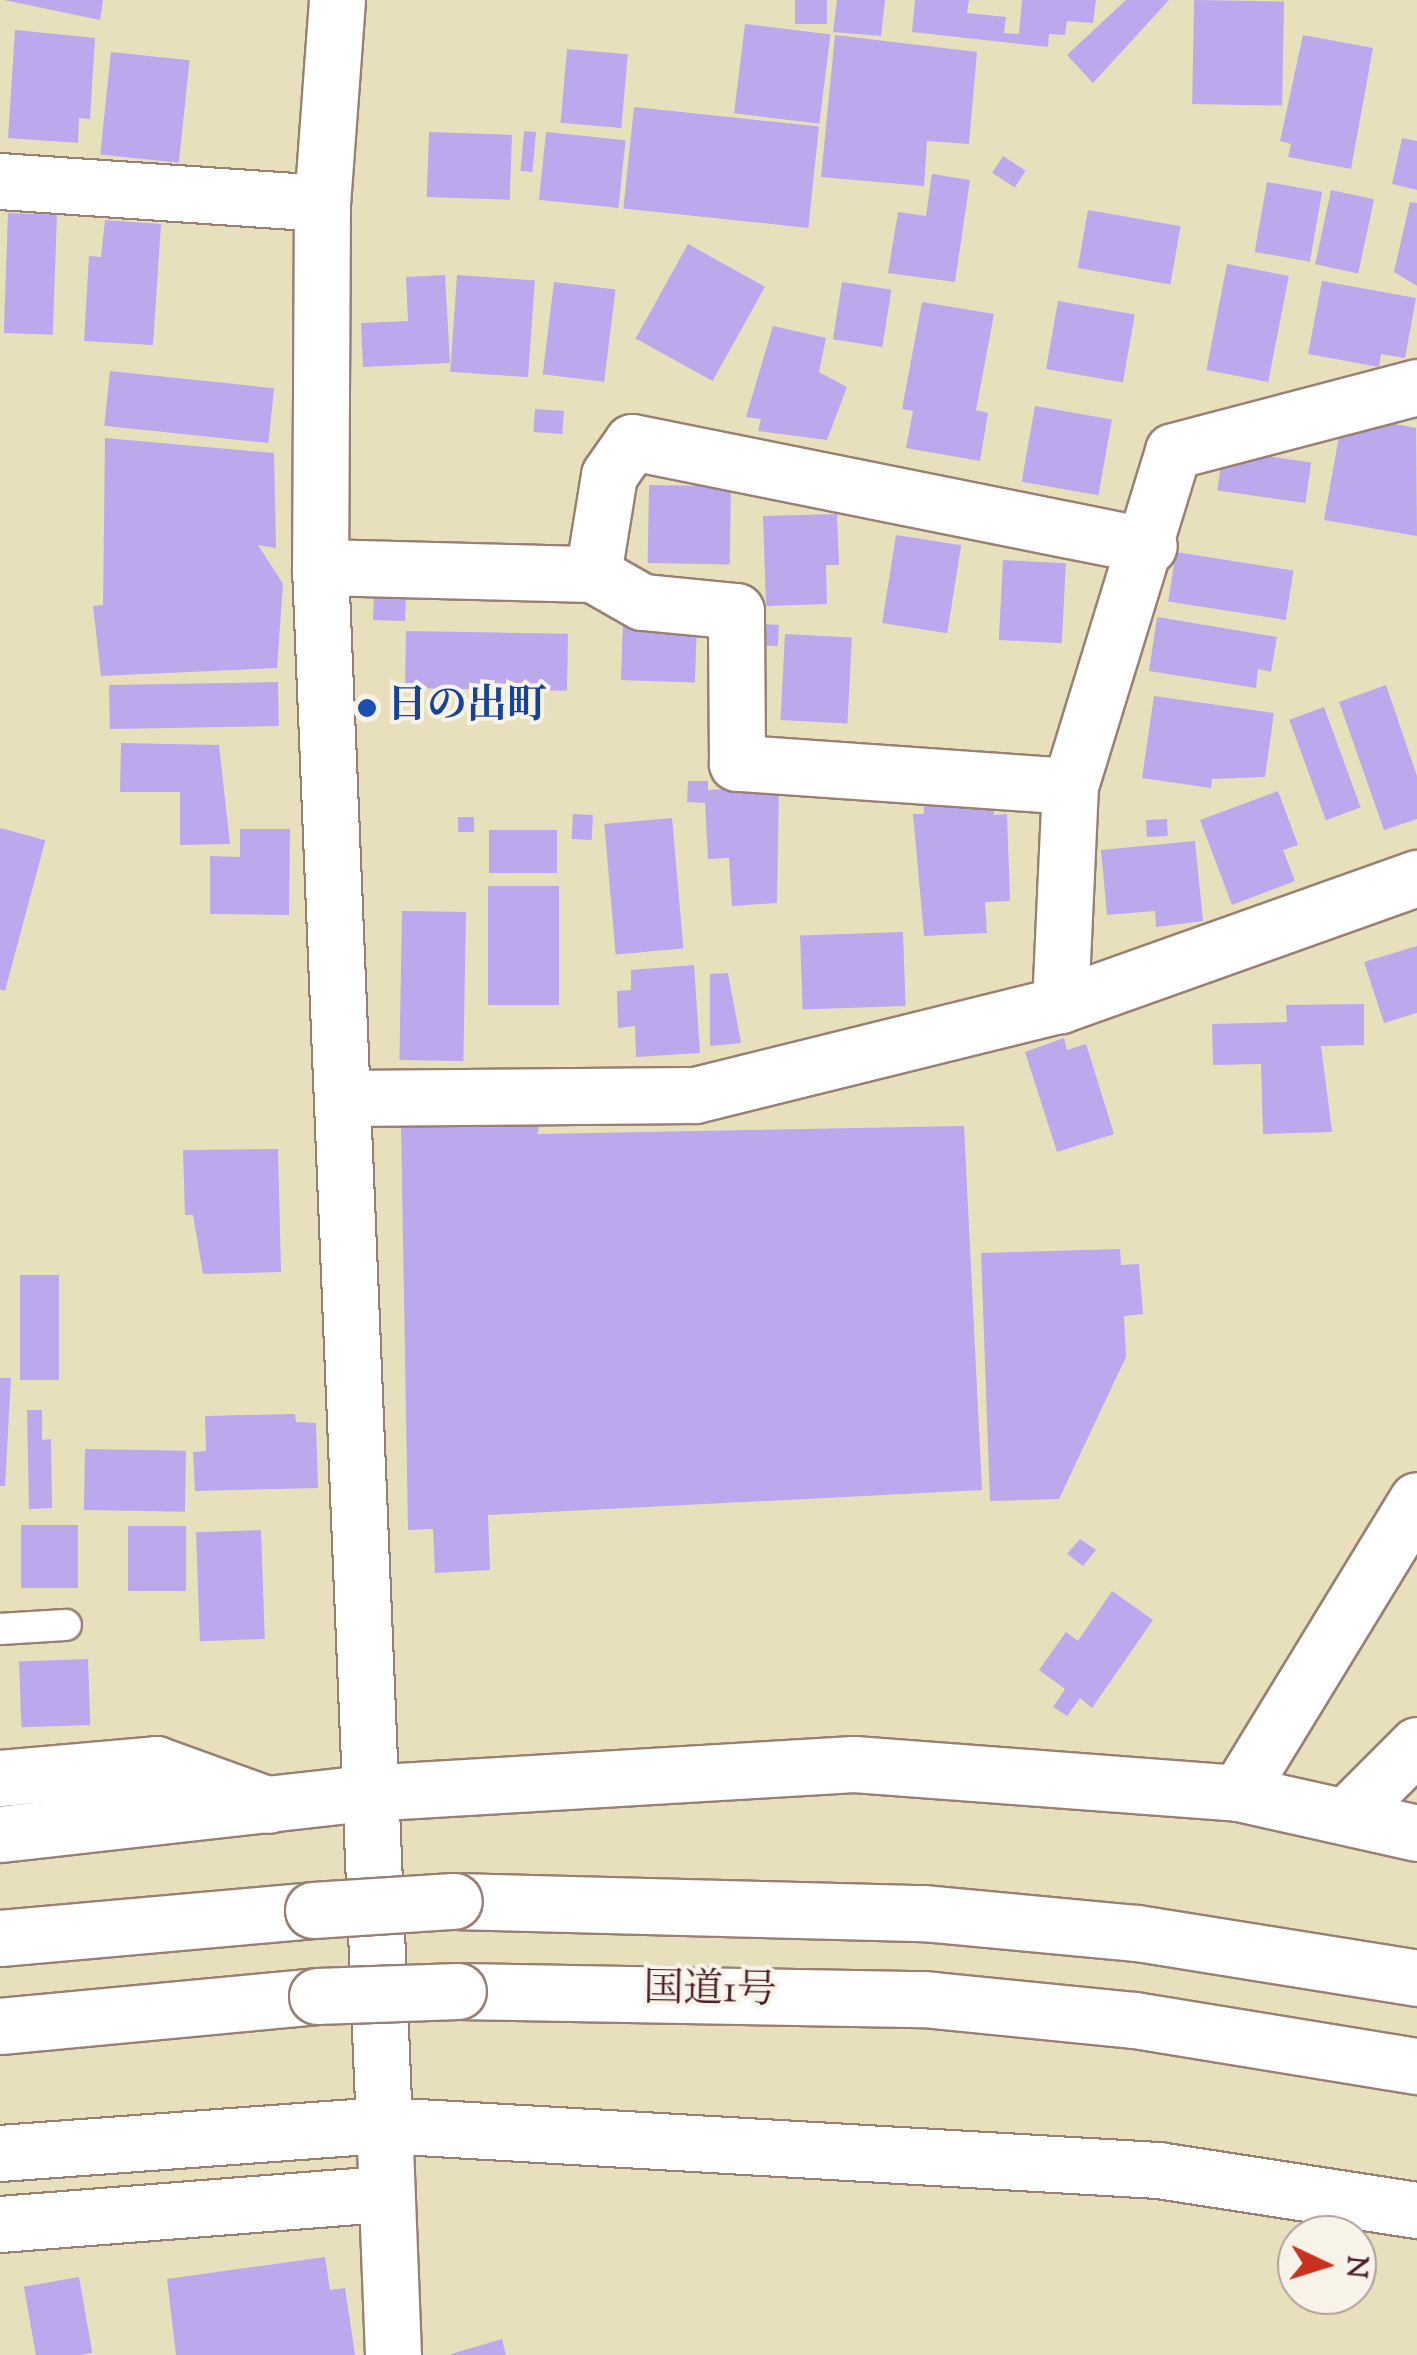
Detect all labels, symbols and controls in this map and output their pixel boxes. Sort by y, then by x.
place label: 日の出町 [387,684,547,732]
marker: 日の出町 [356,697,378,719]
street label: 国道1号 [643,1967,777,2017]
north arrow [1277,2215,1377,2315]
text: N [1334,2254,1376,2279]

